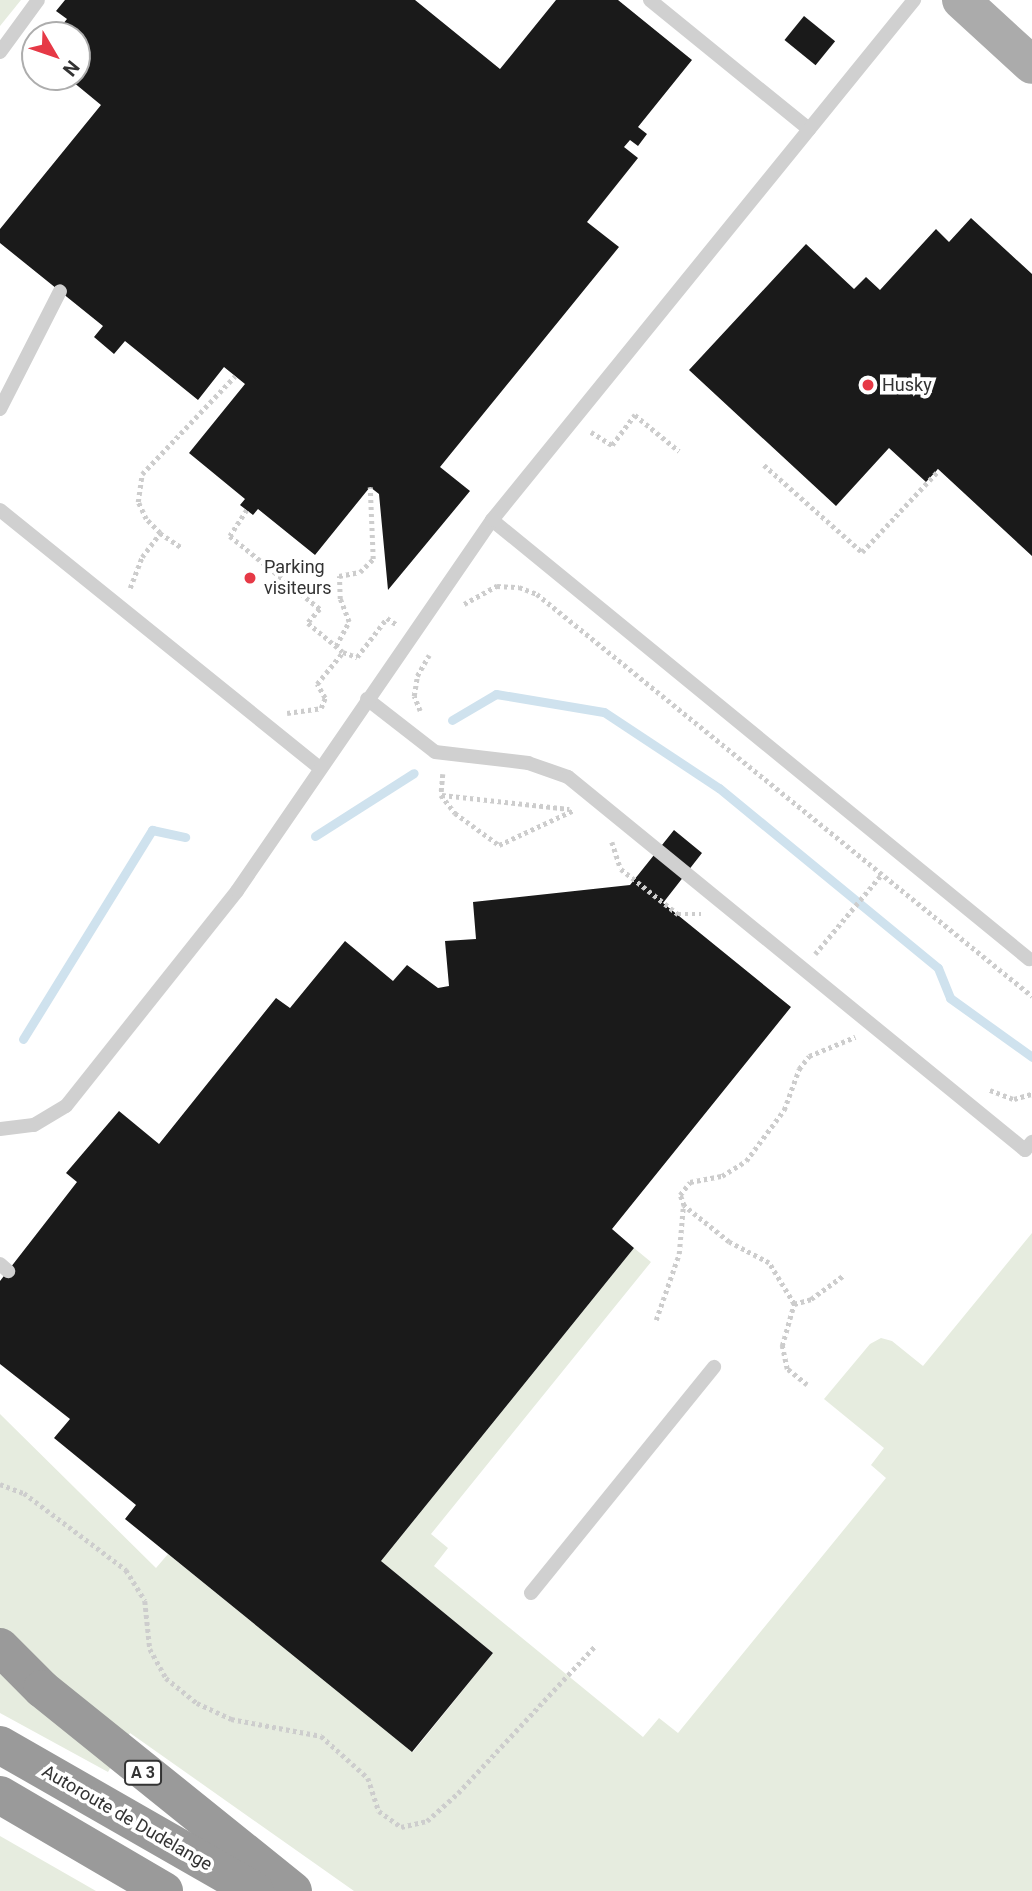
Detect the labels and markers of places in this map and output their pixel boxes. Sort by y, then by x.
place label: Husky [882,374,932,396]
marker: Husky [860,377,876,393]
place label: Parking visiteurs [264,557,332,600]
marker: Parking visiteurs [242,570,258,586]

